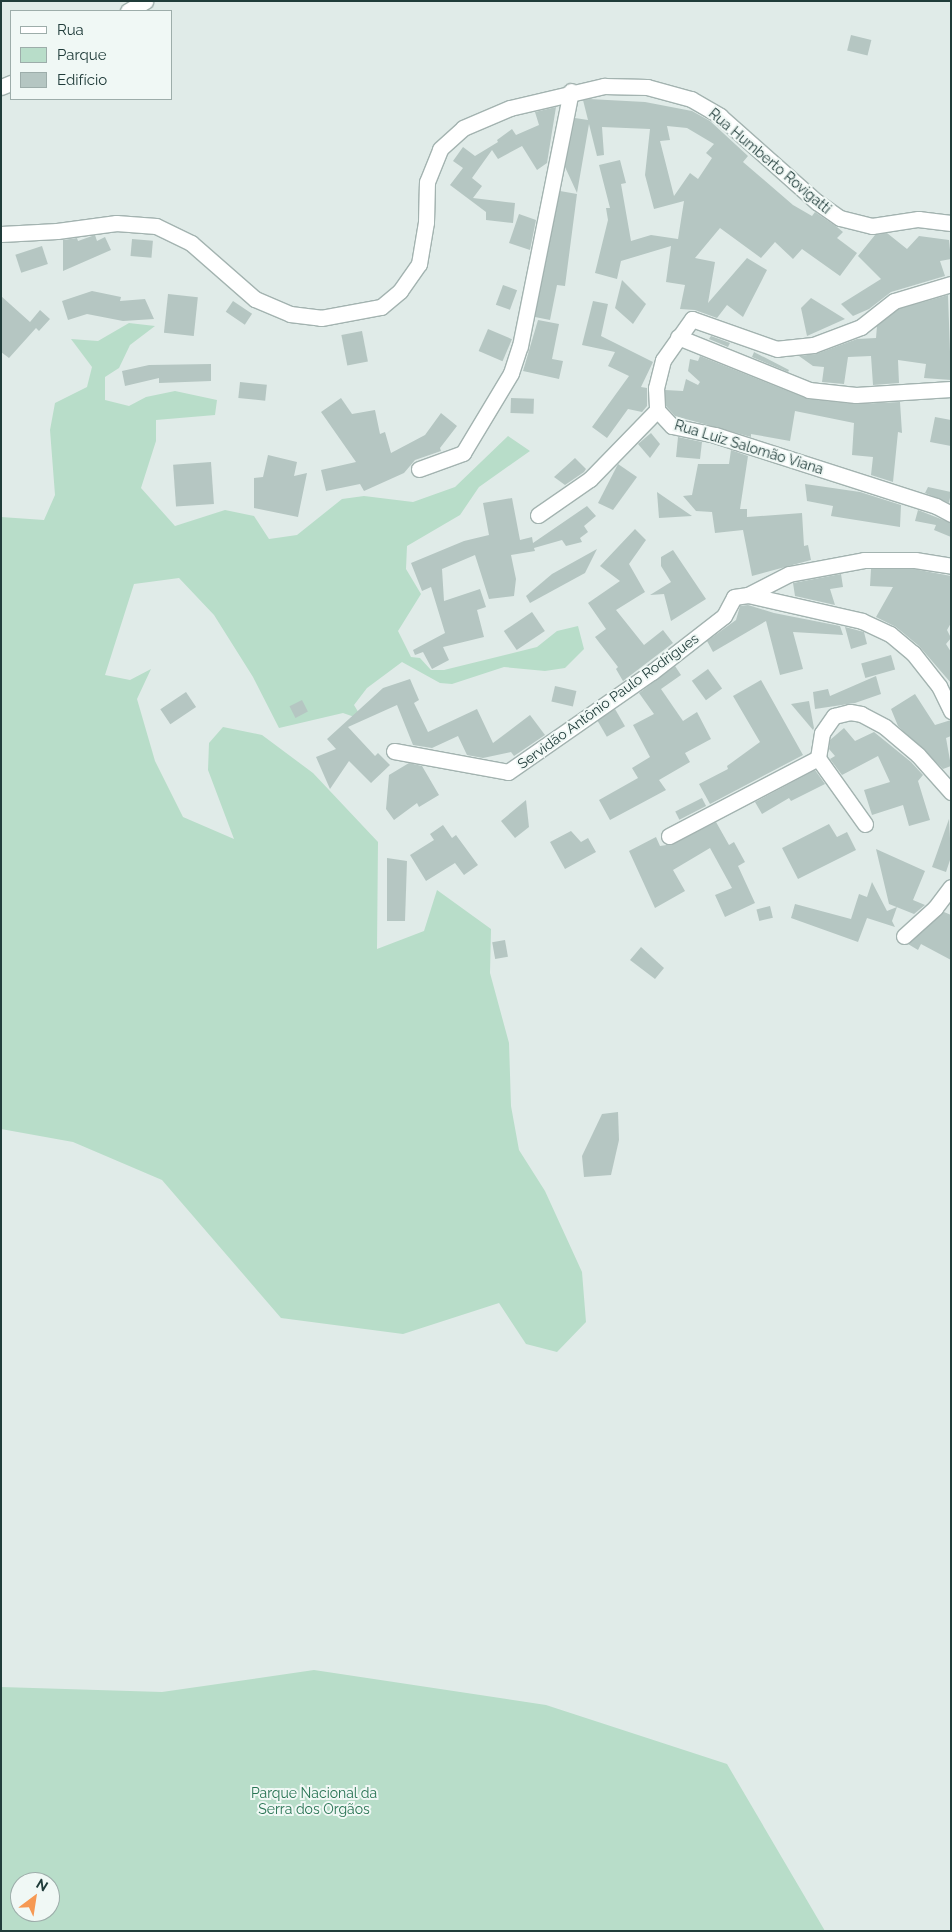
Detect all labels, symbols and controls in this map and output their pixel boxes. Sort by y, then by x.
legend [10,10,172,100]
text: Rua [57,21,84,39]
text: Parque [57,46,106,64]
text: Edifício [57,71,107,89]
street label: Rua Humberto Rovigatti [705,105,835,217]
street label: Rua Luiz Salomão Viana [672,416,826,478]
street label: Servidão Antônio Paulo Rodrigues [514,630,702,772]
park label: Parque Nacional da Serra dos Orgãos [251,1785,377,1818]
north arrow [10,1872,60,1922]
text: N [34,1875,51,1895]

